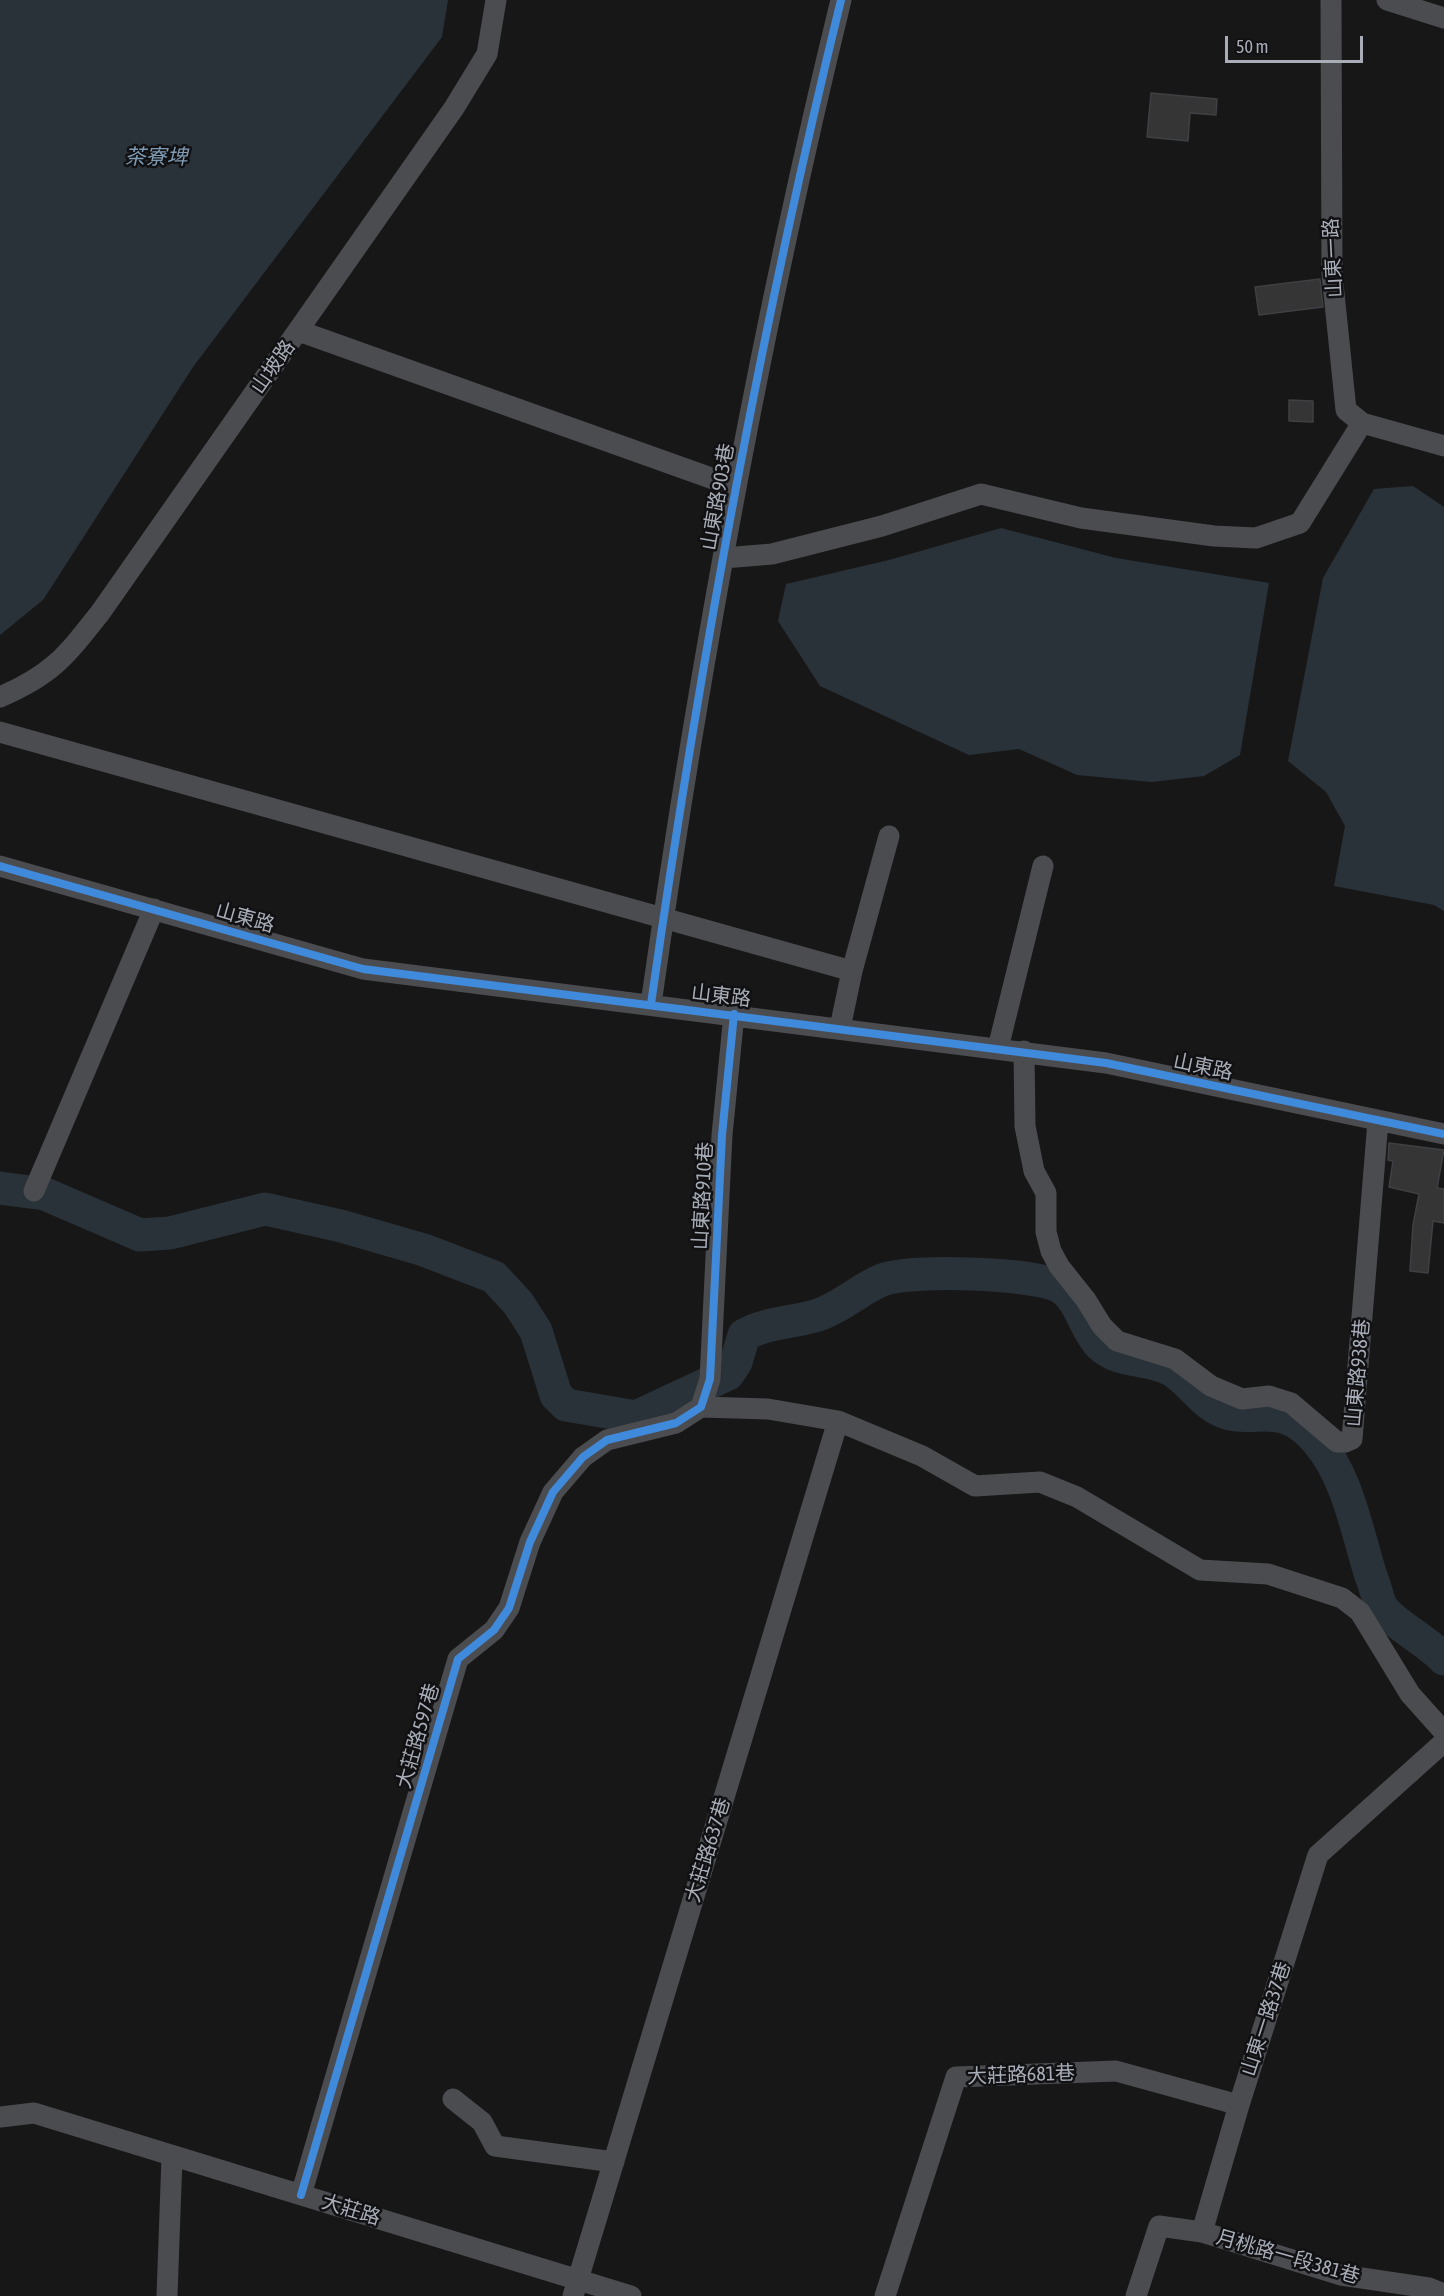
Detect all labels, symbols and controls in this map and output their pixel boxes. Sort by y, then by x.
scale bar [1228,24,1366,62]
text: 50 m [1236,36,1268,57]
water label: 茶寮埤 [125,144,187,170]
street label: 山東一路 [1319,217,1347,299]
street label: 山坡路 [246,336,300,398]
street label: 山東路903巷 [697,442,739,552]
street label: 山東路 [213,898,277,938]
street label: 山東路 [690,980,752,1012]
street label: 山東路 [1171,1049,1235,1085]
street label: 山東路910巷 [688,1141,718,1251]
street label: 山東路938巷 [1341,1318,1375,1428]
street label: 大莊路597巷 [392,1681,444,1791]
street label: 大莊路637巷 [681,1795,735,1905]
street label: 山東一路37巷 [1236,1959,1296,2079]
street label: 大莊路681巷 [967,2061,1075,2089]
street label: 大莊路 [319,2190,383,2230]
street label: 月桃路一段381巷 [1213,2225,1363,2289]

